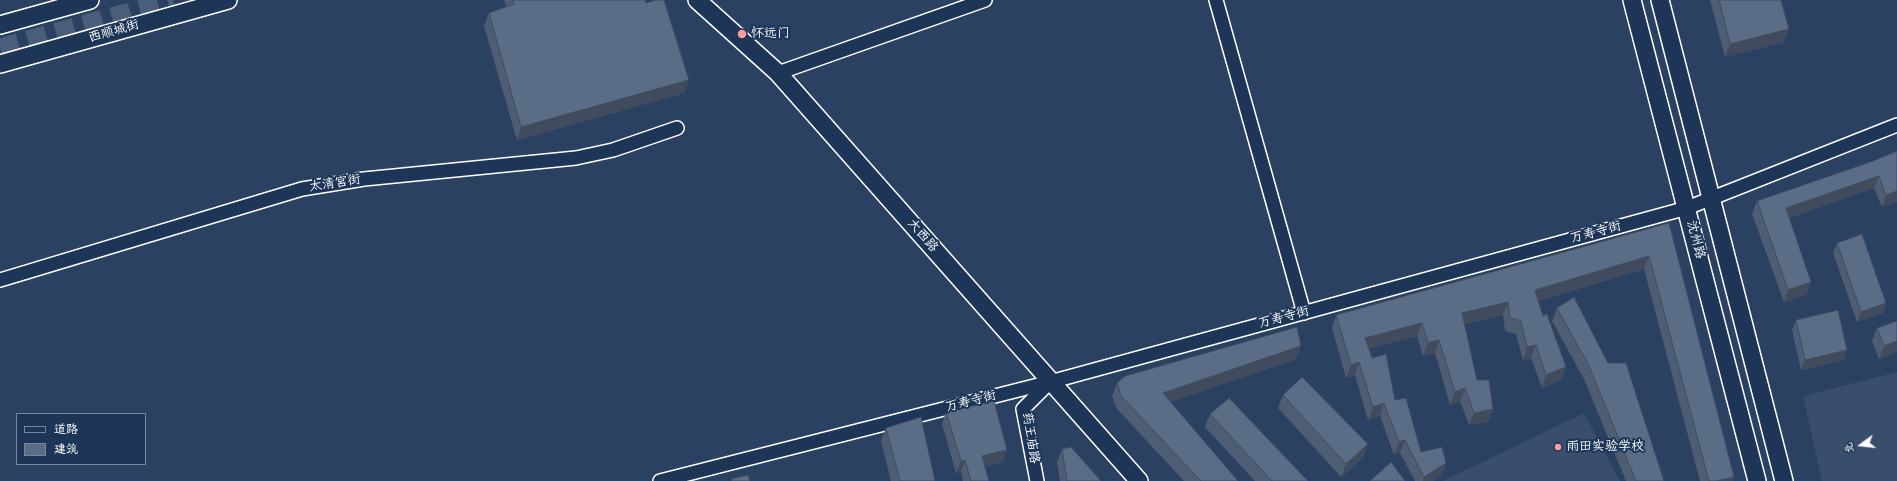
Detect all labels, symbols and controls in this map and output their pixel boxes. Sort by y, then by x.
street label: 西顺城街 [87,17,141,47]
place label: 怀远门 [751,26,790,42]
marker: 怀远门 [736,28,748,40]
street label: 太清宫街 [308,172,362,196]
street label: 大西路 [903,216,941,256]
street label: 万寿寺街 [1569,219,1623,247]
street label: 沈州路 [1682,219,1708,261]
street label: 万寿寺街 [1257,304,1311,332]
street label: 万寿寺街 [944,388,998,416]
street label: 药王庙路 [1018,411,1042,465]
legend [16,413,146,465]
text: 道路 [54,422,78,438]
north arrow [1841,425,1881,465]
place label: 雨田实验学校 [1566,439,1644,455]
text: 北 [1841,441,1858,455]
text: 建筑 [54,442,78,458]
marker: 雨田实验学校 [1553,442,1563,452]

